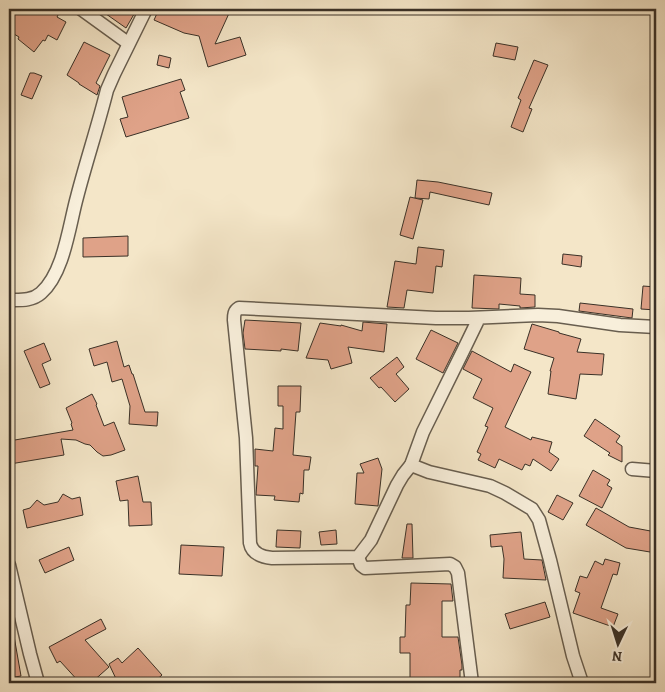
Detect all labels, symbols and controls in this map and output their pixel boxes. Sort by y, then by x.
north arrow [592,620,642,670]
text: N [611,647,623,666]

